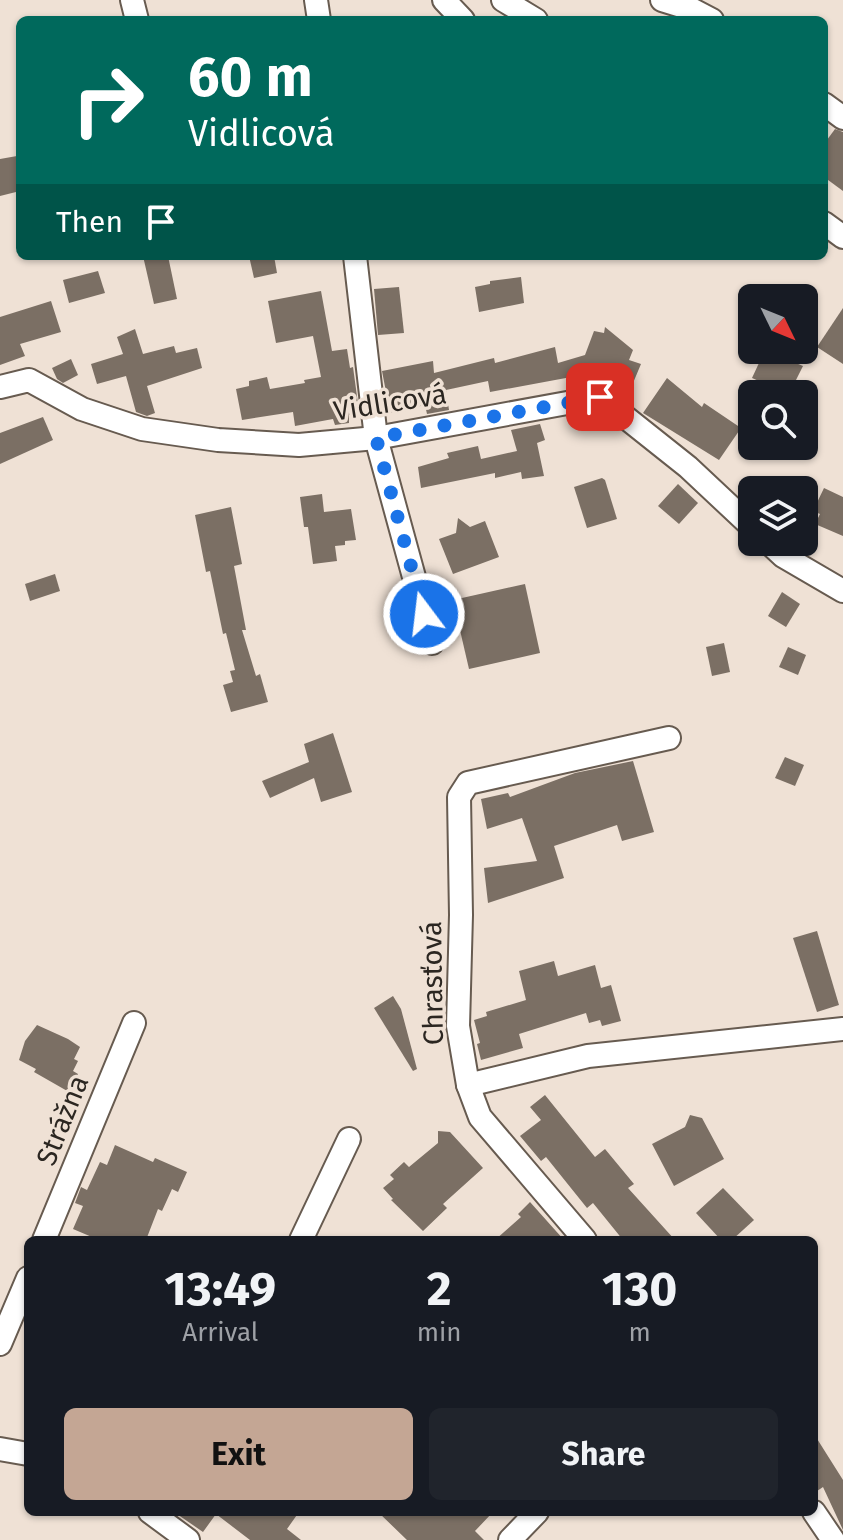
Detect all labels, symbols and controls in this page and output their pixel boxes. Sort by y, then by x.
text: 60 m [188,44,313,111]
icon: right [56,48,160,152]
text: Vidlicová [188,112,334,156]
icon: arrive [139,200,183,244]
text: Then [56,204,123,240]
north arrow [738,284,818,364]
map controls [738,284,818,556]
pin [566,363,634,431]
icon: arrive [578,375,622,419]
street label: Vidlicová [331,377,449,428]
button: search [738,380,818,460]
button: layers [738,476,818,556]
position arrow [382,572,466,656]
street label: Chrasťová [415,921,450,1045]
street label: Strážna [30,1070,95,1170]
text: 13:49 [165,1260,276,1318]
text: 2 [427,1260,452,1318]
text: 130 [602,1260,677,1318]
text: Arrival [182,1317,258,1348]
text: min [417,1317,462,1348]
text: m [629,1317,651,1348]
button: Exit [64,1408,413,1500]
button: Share [429,1408,778,1500]

